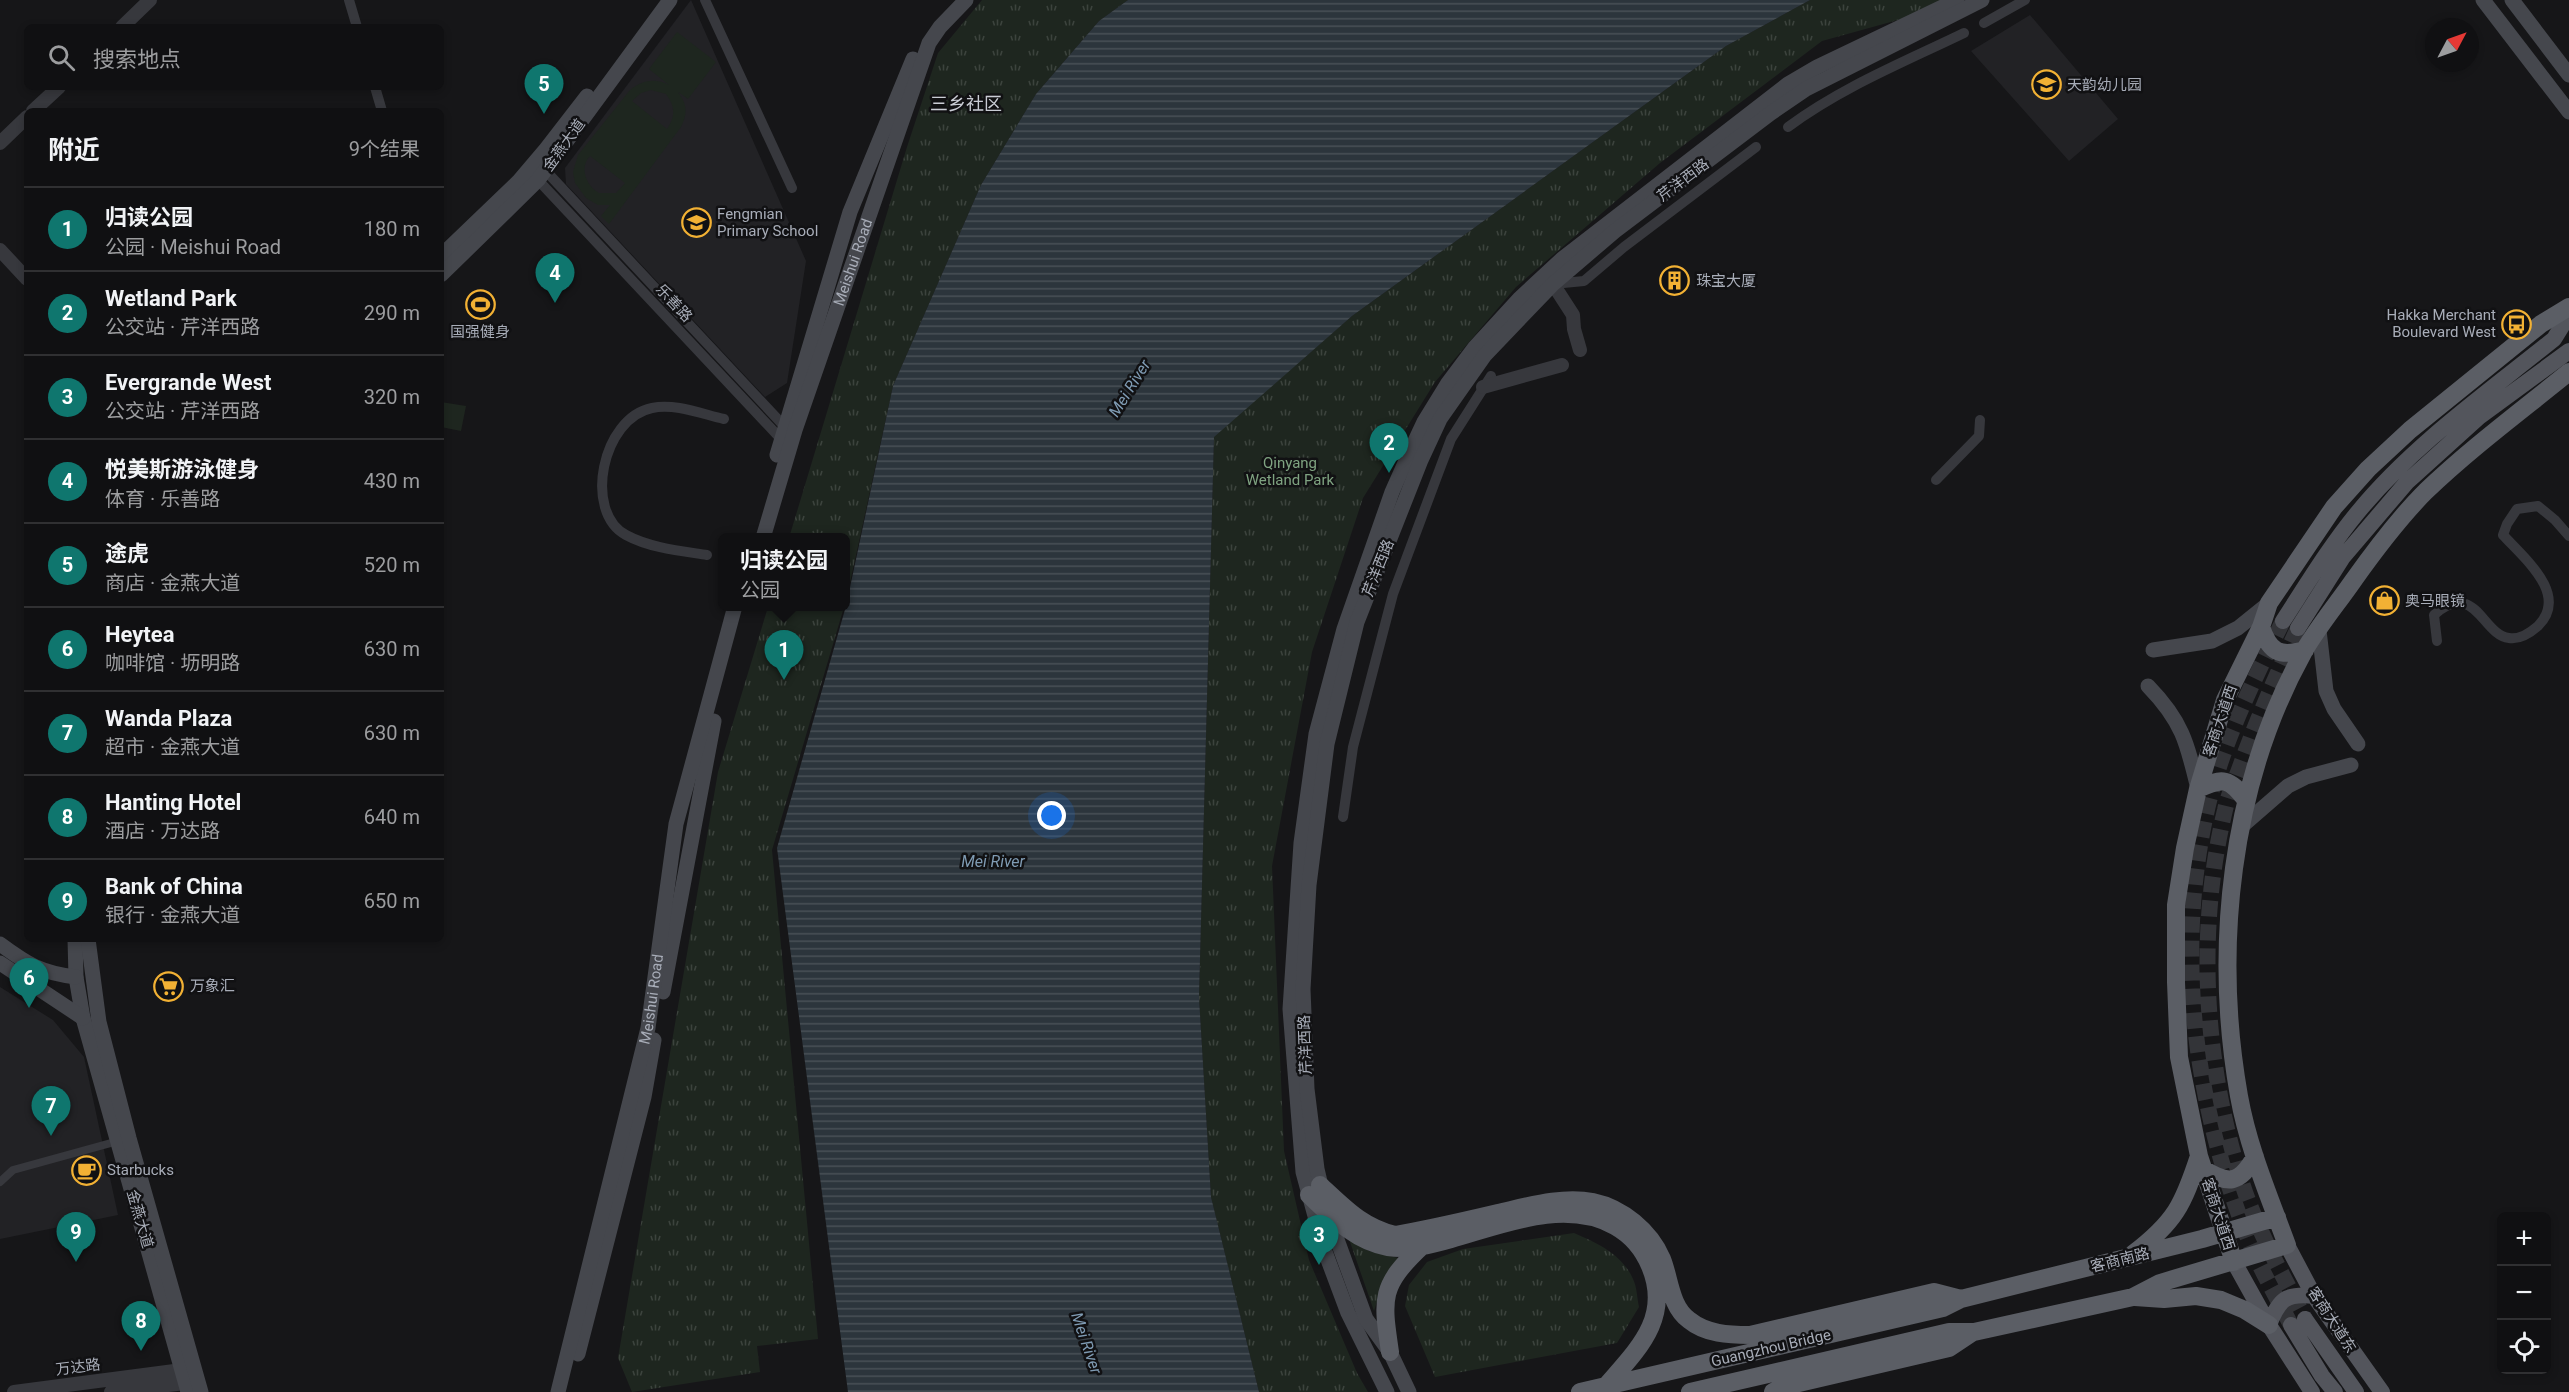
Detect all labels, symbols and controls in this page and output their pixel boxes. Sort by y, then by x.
north arrow [2425,18,2479,72]
search box [24,24,444,90]
icon: search [45,41,78,74]
text: 搜索地点 [93,47,181,72]
pin: 5 [524,64,564,114]
school or university icon: 天韵幼儿园 [2030,69,2062,101]
place label: 天韵幼儿园 [2067,76,2142,94]
district label: 三乡社区 [930,93,1002,114]
street label: 金燕大道 [539,115,589,175]
text: 附近 [48,135,100,165]
text: 9个结果 [349,137,420,161]
street label: 芹洋西路 [1654,155,1712,205]
text: 归读公园 [105,205,193,230]
place label: Fengmian Primary School [717,205,818,240]
school or university icon: Fengmian Primary School [680,207,712,239]
text: 1 [62,217,73,241]
text: 180 m [364,217,420,241]
street label: Meishui Road [830,217,876,308]
text: 公园 · Meishui Road [105,235,281,259]
pin: 4 [536,254,574,303]
building icon: 珠宝大厦 [1659,265,1691,297]
place label: 珠宝大厦 [1696,272,1756,290]
street label: 乐善路 [652,280,696,326]
text: Wetland Park [105,286,237,311]
sports icon: 国强健身 [464,289,496,321]
text: 2 [62,301,73,325]
text: 290 m [364,301,420,325]
place label: Hakka Merchant Boulevard West [2387,306,2496,341]
bus stop icon: Hakka Merchant Boulevard West [2501,308,2533,340]
text: 公交站 · 芹洋西路 [105,315,260,339]
place label: 国强健身 [450,323,510,341]
water label: Mei River [1104,356,1155,420]
text: Evergrande West [105,370,271,395]
text: 3 [62,385,73,409]
text: 320 m [364,385,420,409]
text: 公交站 · 芹洋西路 [105,399,260,423]
pin: 2 [1370,424,1408,473]
park label: Qinyang Wetland Park [1246,454,1335,489]
text: 悦美斯游泳健身 [105,457,259,482]
text: 4 [62,469,73,493]
text: 430 m [364,469,420,493]
text: 体育 · 乐善路 [105,487,220,511]
popup [718,533,850,611]
street label: 芹洋西路 [1358,537,1398,599]
text: 途虎 [105,541,149,566]
text: 归读公园 [740,548,828,573]
text: 5 [62,553,73,577]
text: 520 m [364,553,420,577]
text: 商店 · 金燕大道 [105,571,240,595]
text: 公园 [740,578,780,602]
shop icon: 奥马眼镜 [2368,585,2400,617]
place label: 奥马眼镜 [2405,592,2465,610]
text: Heytea [105,622,174,647]
pin: 1 [764,630,804,680]
text: 6 [62,637,73,661]
text: 630 m [364,637,420,661]
text: 咖啡馆 · 坜明路 [105,651,240,675]
street label: 客商大道西 [2199,683,2241,759]
text: Wanda Plaza [105,706,232,731]
text: 7 [62,721,73,745]
text: 630 m [364,721,420,745]
text: 超市 · 金燕大道 [105,735,240,759]
text: Hanting Hotel [105,790,241,815]
your location [1037,801,1066,830]
text: 8 [62,805,73,829]
text: 640 m [364,805,420,829]
text: 酒店 · 万达路 [105,819,220,843]
water label: Mei River [961,852,1026,871]
text: Bank of China [105,874,243,899]
text: 9 [62,889,73,913]
text: 650 m [364,889,420,913]
text: 银行 · 金燕大道 [105,903,240,927]
street label: Meishui Road [635,953,667,1046]
pin: 6 [9,958,48,1008]
supermarket icon: 万象汇 [153,970,185,1002]
place label: 万象汇 [190,977,235,995]
street label: 芹洋西路 [1295,1015,1315,1075]
pin: 7 [32,1086,70,1136]
cafe icon: Starbucks [70,1154,102,1186]
place label: Starbucks [107,1161,174,1179]
street label: 客商大道西 [2198,1176,2238,1252]
street label: 金燕大道 [123,1188,157,1250]
pin: 9 [56,1212,96,1262]
map controls [2497,1212,2551,1374]
button: + [2497,1212,2551,1266]
pin: 3 [1300,1216,1338,1265]
street label: 客商南路 [2089,1244,2151,1276]
button: − [2497,1266,2551,1320]
street label: 客商大道东 [2304,1284,2360,1356]
pin: 8 [122,1302,160,1351]
water label: Mei River [1067,1310,1106,1377]
button: locate [2497,1320,2551,1374]
street label: Guangzhou Bridge [1709,1325,1833,1371]
street label: 万达路 [55,1355,101,1379]

